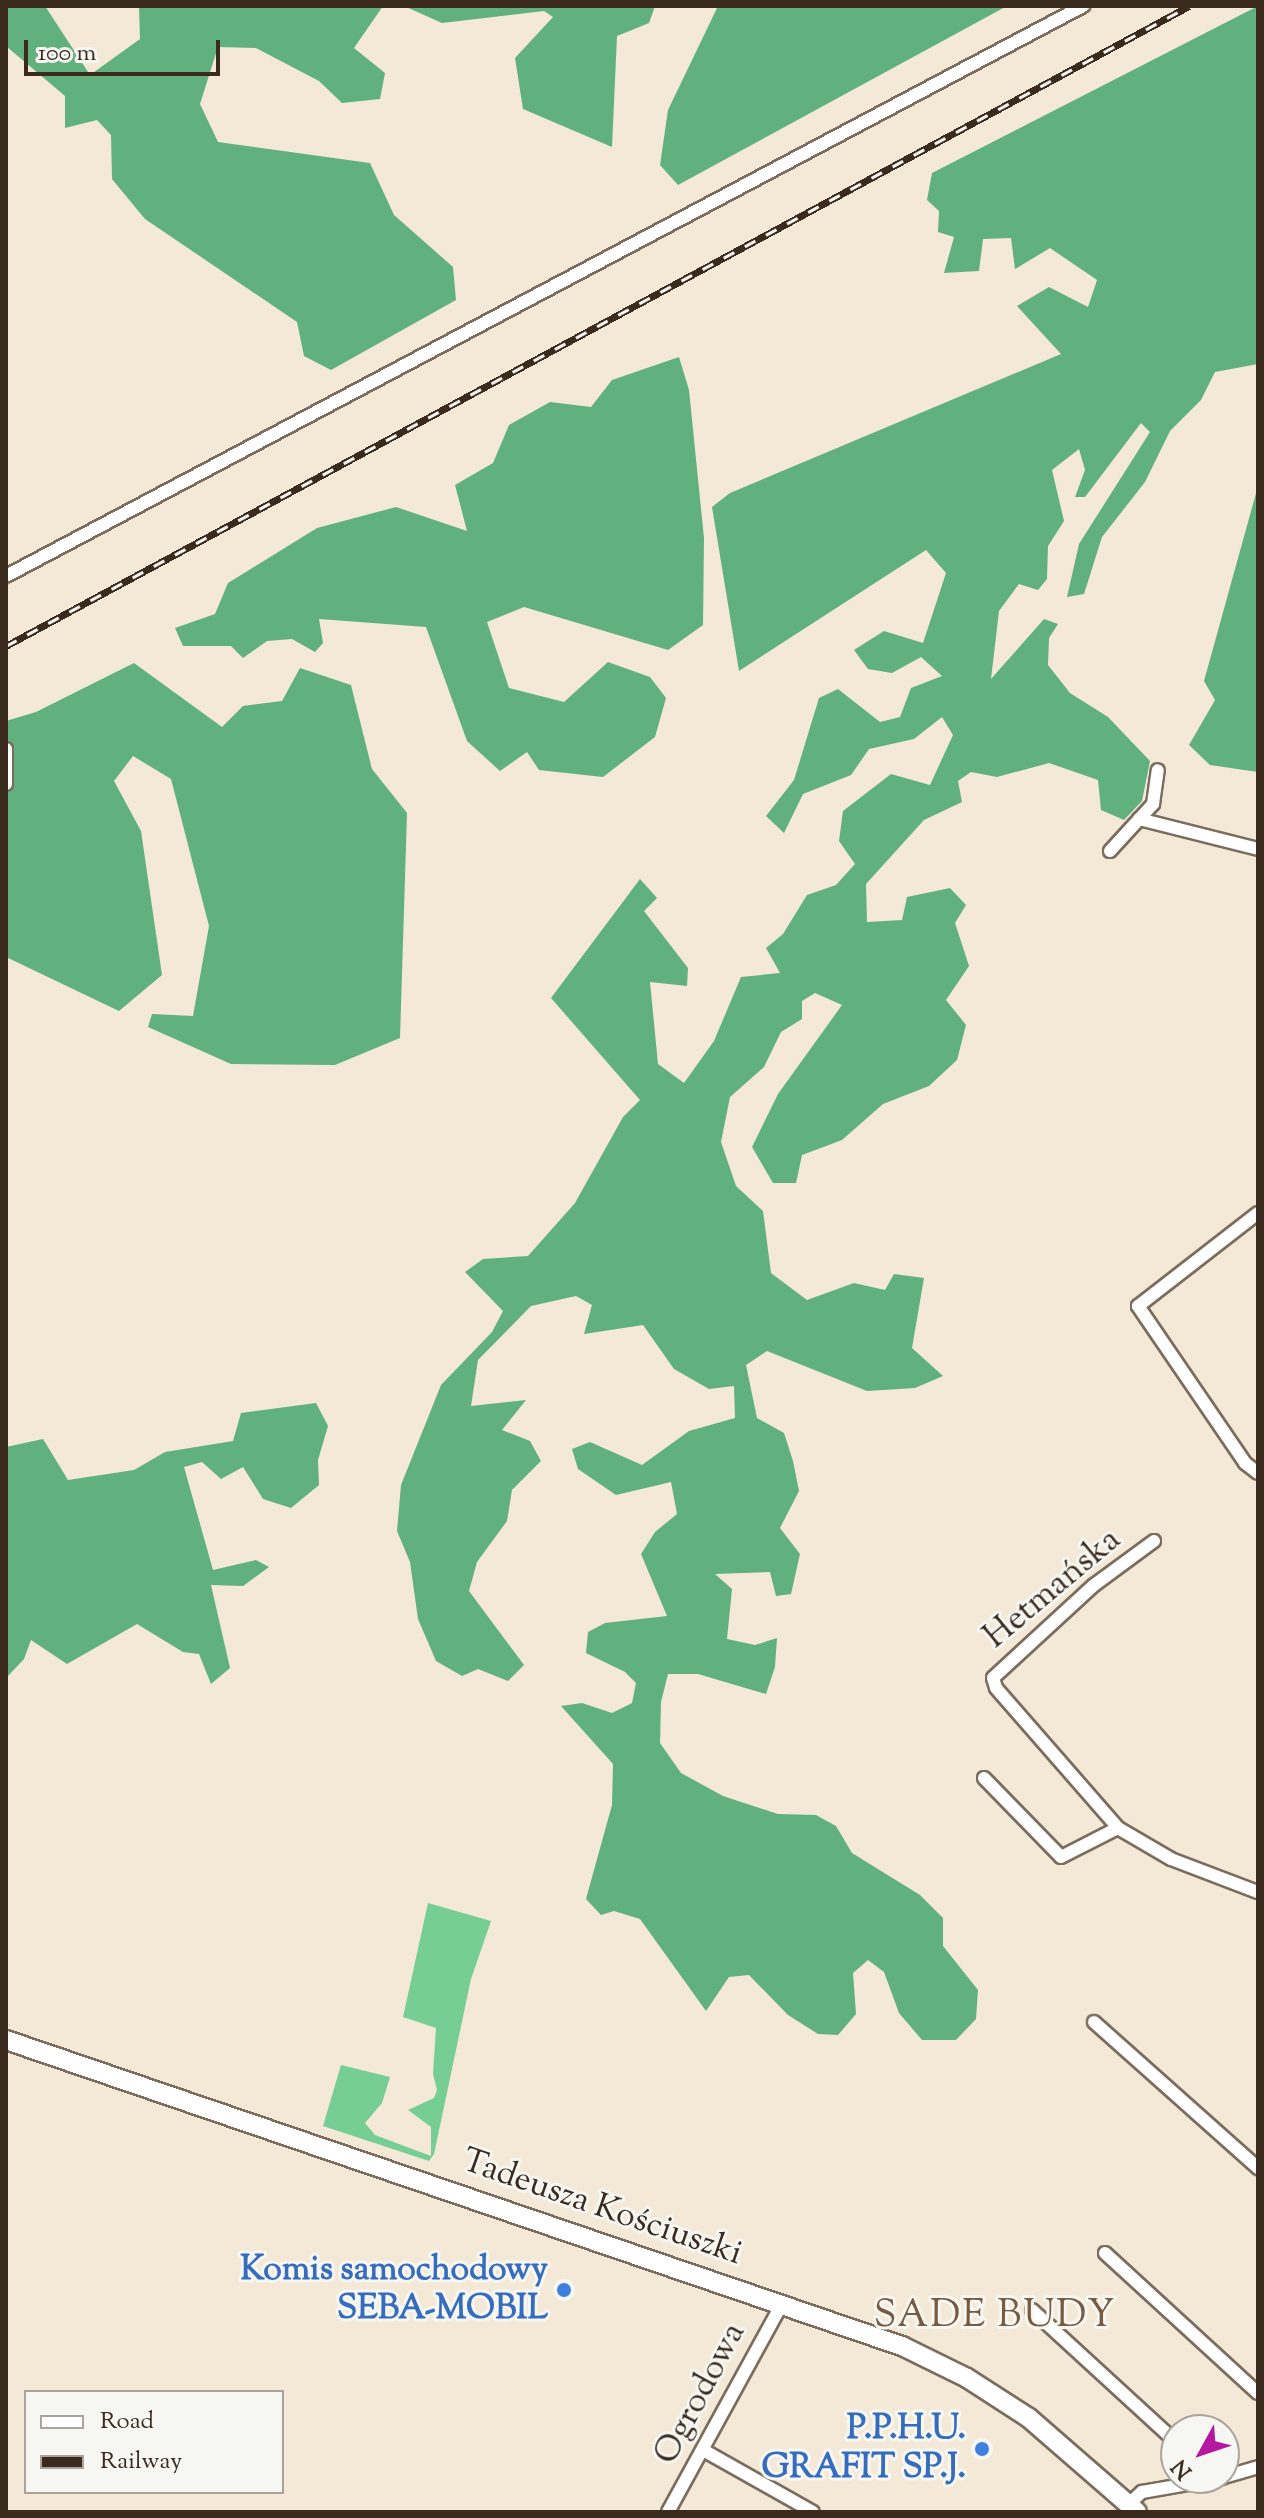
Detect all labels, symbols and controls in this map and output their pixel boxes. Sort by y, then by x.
scale bar [28,24,224,74]
text: 100 m [38,37,96,71]
street label: Hetmańska [976,1520,1130,1658]
street label: Tadeusza Kościuszki [457,2141,747,2275]
place label: Komis samochodowy SEBA-MOBIL [240,2250,548,2330]
marker: Komis samochodowy SEBA-MOBIL [555,2281,573,2299]
district label: SADE BUDY [874,2295,1116,2341]
street label: Ogrodowa [647,2316,755,2472]
legend [24,2390,284,2494]
text: Road [100,2405,154,2439]
place label: P.P.H.U. GRAFIT SP.J. [761,2409,966,2488]
north arrow [1160,2414,1240,2494]
marker: P.P.H.U. GRAFIT SP.J. [973,2440,991,2458]
text: Railway [100,2445,182,2479]
text: N [1165,2451,1201,2485]

